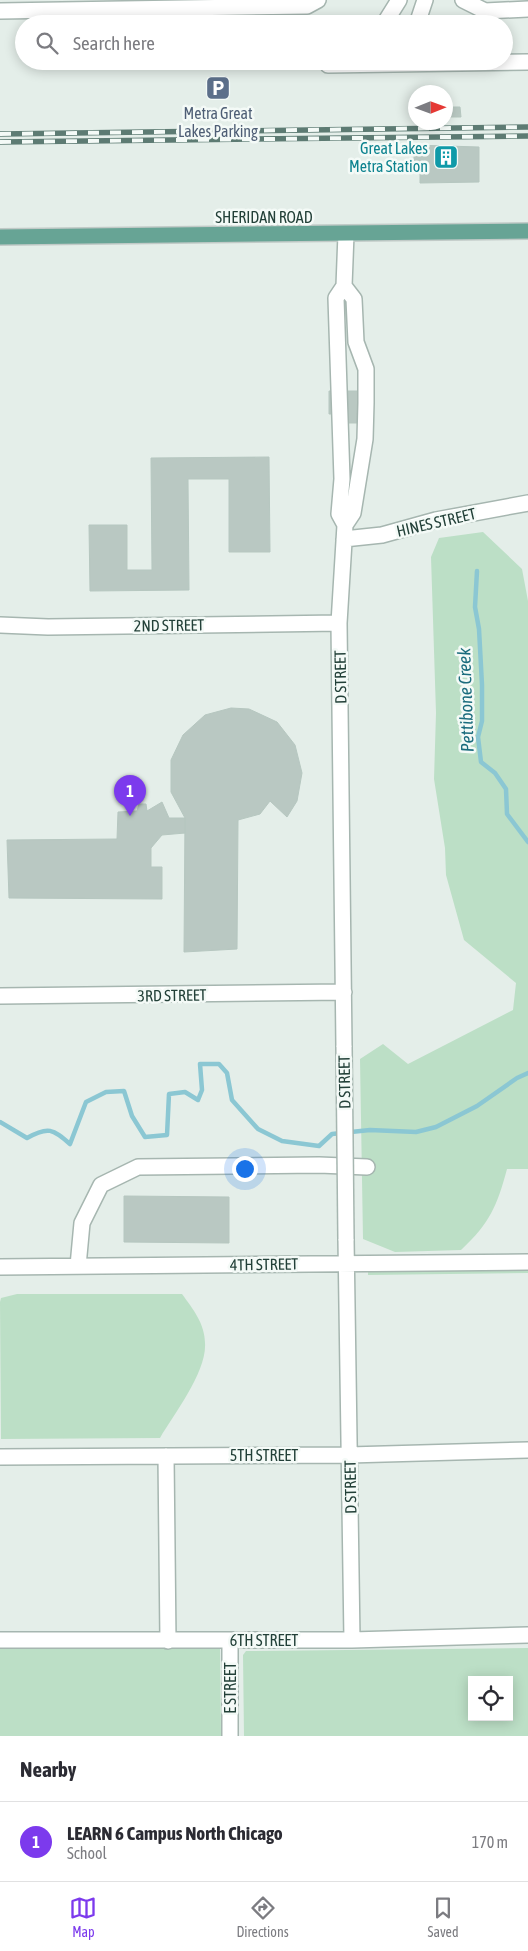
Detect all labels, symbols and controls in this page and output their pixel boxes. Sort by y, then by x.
search box [15,15,513,70]
icon: search [33,29,61,57]
text: Search here [73,32,155,54]
parking icon: Metra Great Lakes Parking [205,75,231,101]
north arrow [408,85,453,130]
place label: Metra Great Lakes Parking [178,104,258,141]
place label: Great Lakes Metra Station [349,139,428,175]
building icon: Great Lakes Metra Station [433,144,459,170]
street label: SHERIDAN ROAD [215,208,313,226]
street label: HINES STREET [395,504,477,540]
street label: 2ND STREET [134,615,204,635]
water label: Pettibone Creek [453,646,478,753]
street label: D STREET [331,650,349,704]
pin: 1 [114,775,146,816]
street label: 3RD STREET [137,985,207,1005]
street label: D STREET [335,1055,353,1109]
your location [232,1156,258,1182]
street label: 4TH STREET [230,1254,298,1274]
street label: 5TH STREET [230,1446,298,1464]
street label: D STREET [341,1460,359,1514]
street label: 6TH STREET [230,1631,298,1649]
street label: E STREET [221,1662,239,1714]
map controls [468,1676,513,1721]
button: locate [468,1676,513,1721]
text: Nearby [20,1757,76,1781]
text: LEARN 6 Campus North Chicago [67,1822,283,1844]
text: 1 [32,1833,40,1851]
text: 170 m [472,1833,508,1851]
text: School [67,1844,107,1862]
tab: Map [69,1894,97,1940]
tab: Directions [236,1894,289,1940]
tab: Saved [428,1894,459,1940]

